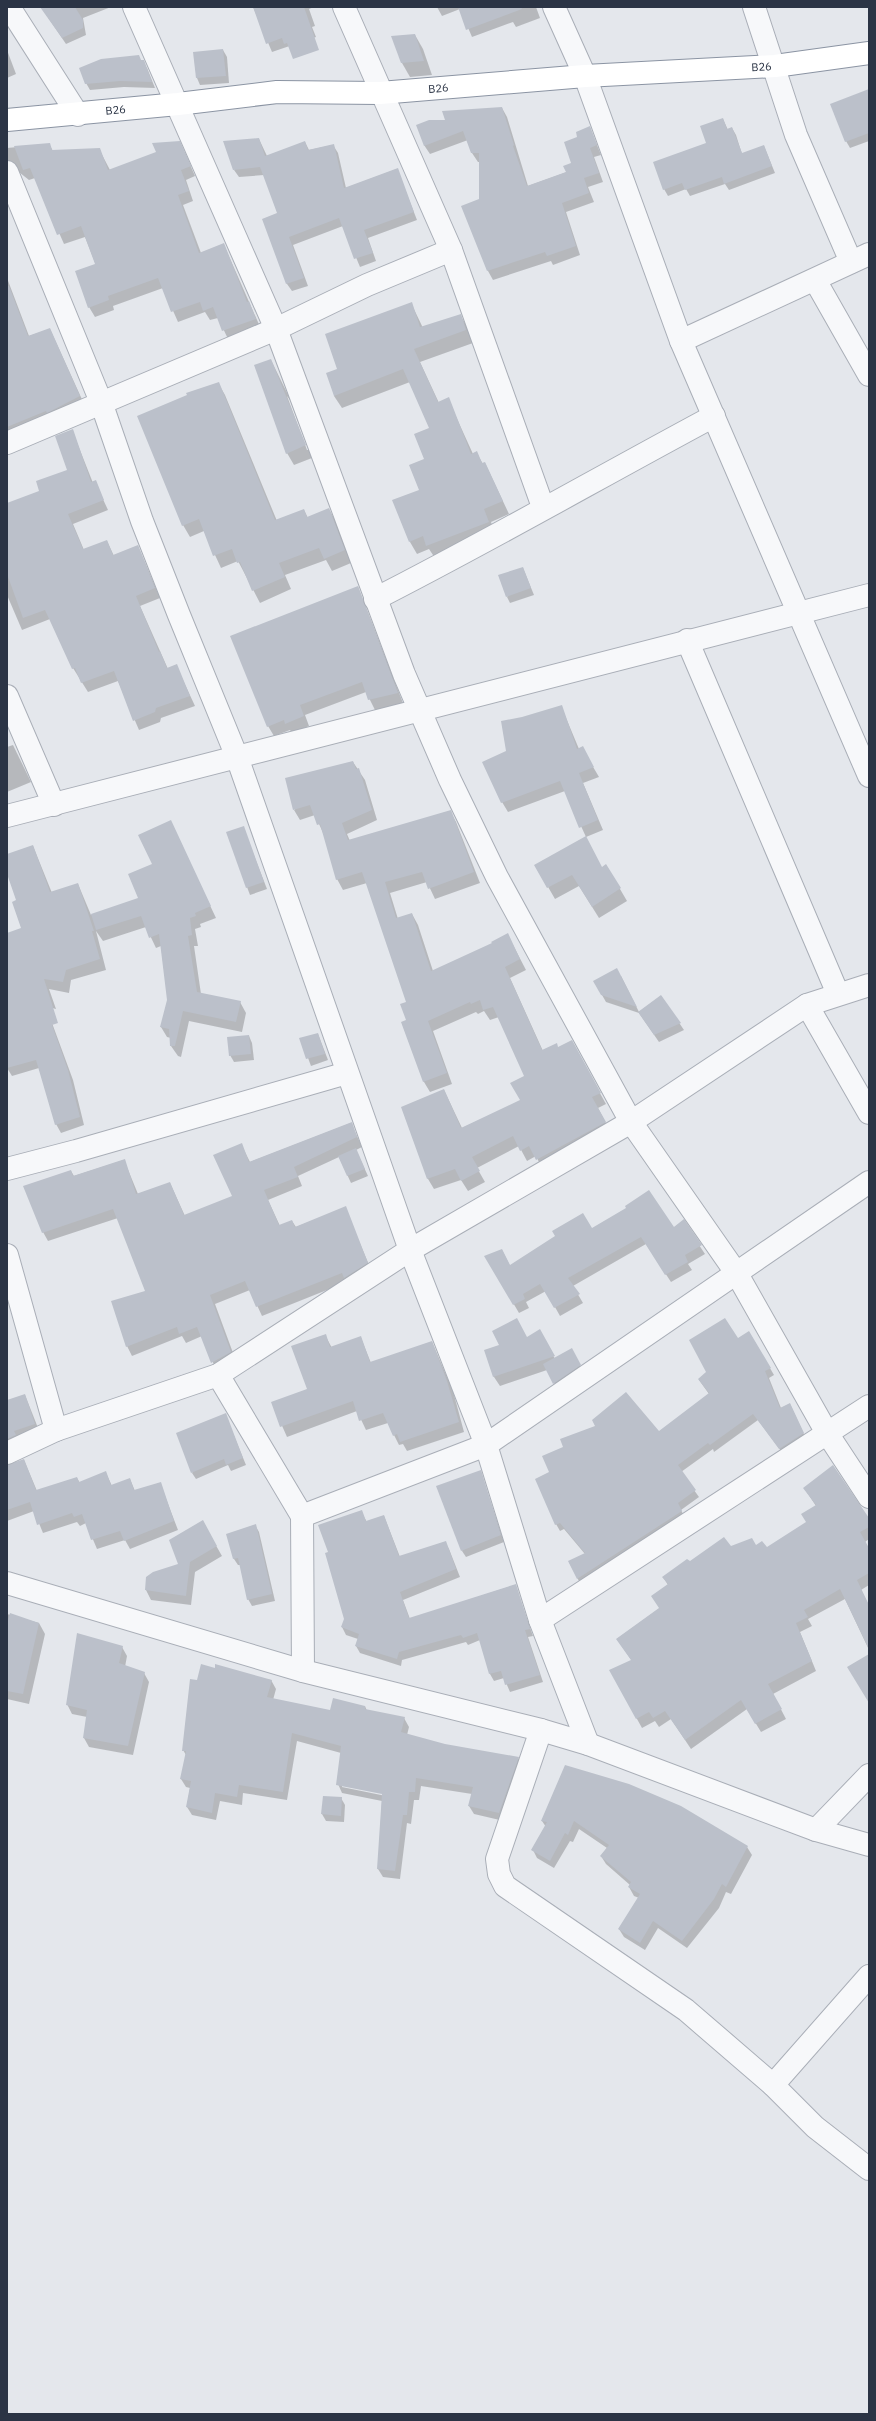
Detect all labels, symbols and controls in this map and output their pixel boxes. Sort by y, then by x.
street label: B26 [751,59,772,74]
street label: B26 [428,80,449,96]
street label: B26 [105,102,126,118]

